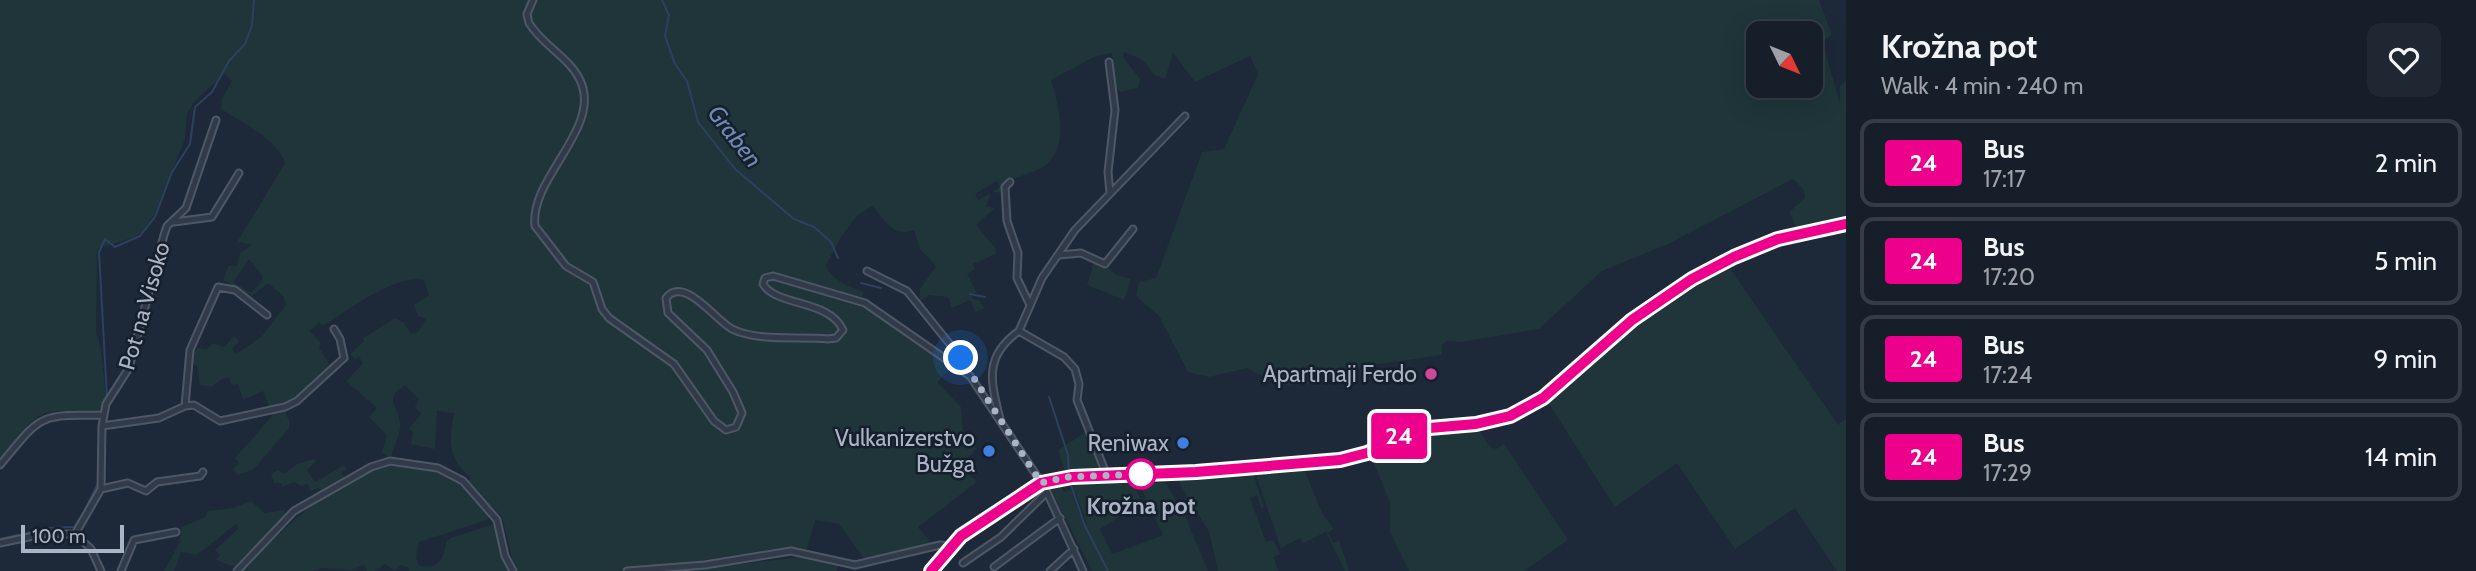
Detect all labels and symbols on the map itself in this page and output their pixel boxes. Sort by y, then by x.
north arrow [1746,21,1824,98]
water label: Graben [702,99,768,173]
street label: Pot na Visoko [112,239,176,373]
your location [943,340,978,375]
place label: Apartmaji Ferdo [1263,360,1417,388]
marker: Apartmaji Ferdo [1423,366,1439,382]
line badge: 24 [1368,413,1430,459]
place label: Vulkanizerstvo Bužga [835,424,975,478]
place label: Reniwax [1088,429,1169,457]
marker: Reniwax [1175,435,1191,451]
marker: Vulkanizerstvo Bužga [981,443,997,459]
marker: Krožna pot [1126,459,1156,489]
place label: Krožna pot [1087,492,1196,520]
scale bar [21,522,124,554]

